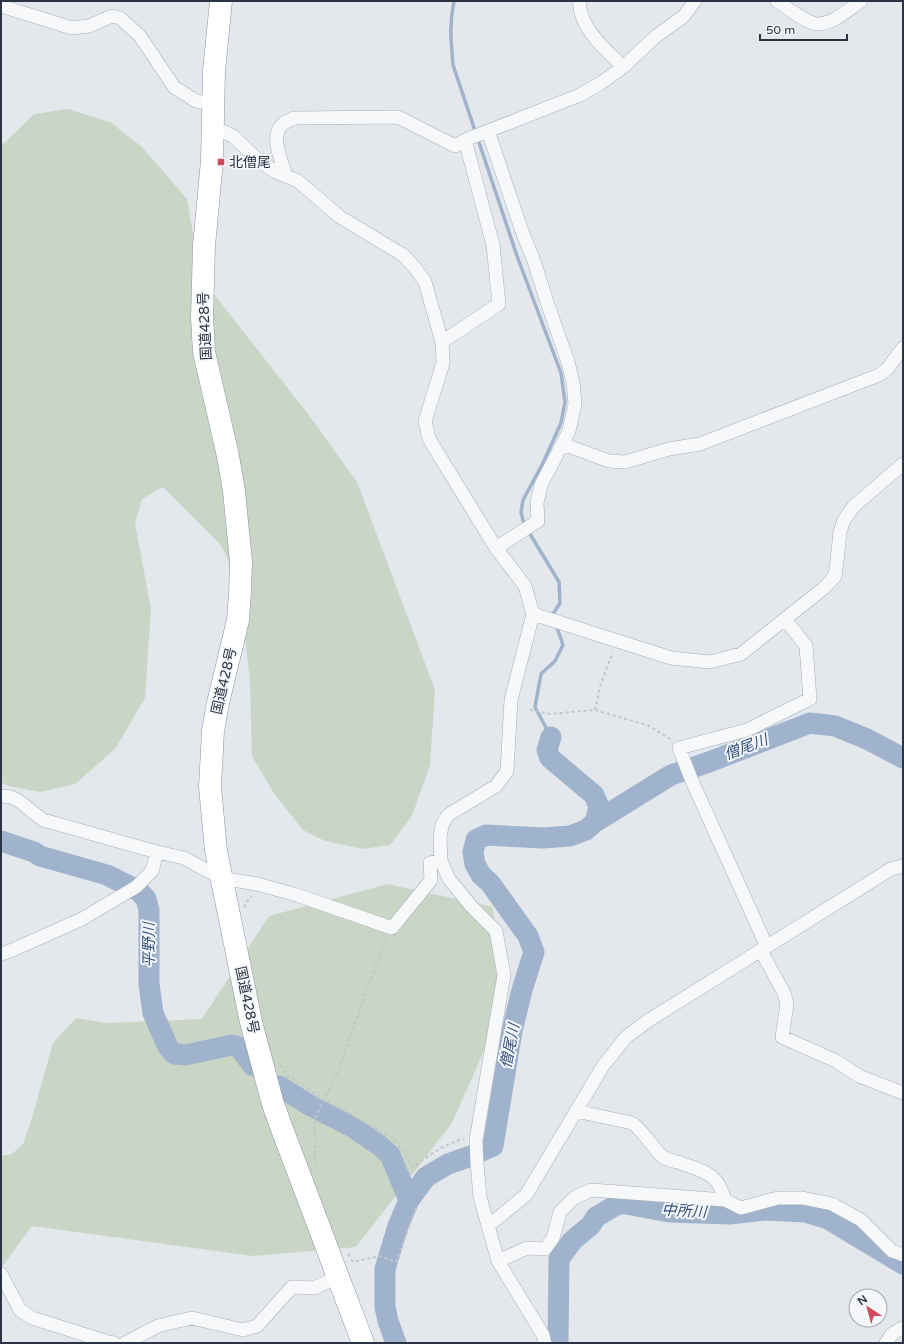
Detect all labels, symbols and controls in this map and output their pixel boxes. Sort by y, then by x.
scale bar [760,16,847,42]
text: 50 m [766,23,795,37]
place label: 北僧尾 [229,154,271,171]
marker: 北僧尾 [216,157,226,167]
street label: 国道428号 [195,291,215,361]
street label: 国道428号 [208,646,240,716]
water label: 僧尾川 [722,730,772,763]
water label: 平野川 [140,921,158,968]
street label: 国道428号 [232,965,262,1035]
water label: 僧尾川 [497,1020,524,1070]
water label: 中所川 [661,1201,709,1221]
north arrow [848,1288,888,1328]
text: N [855,1292,870,1308]

